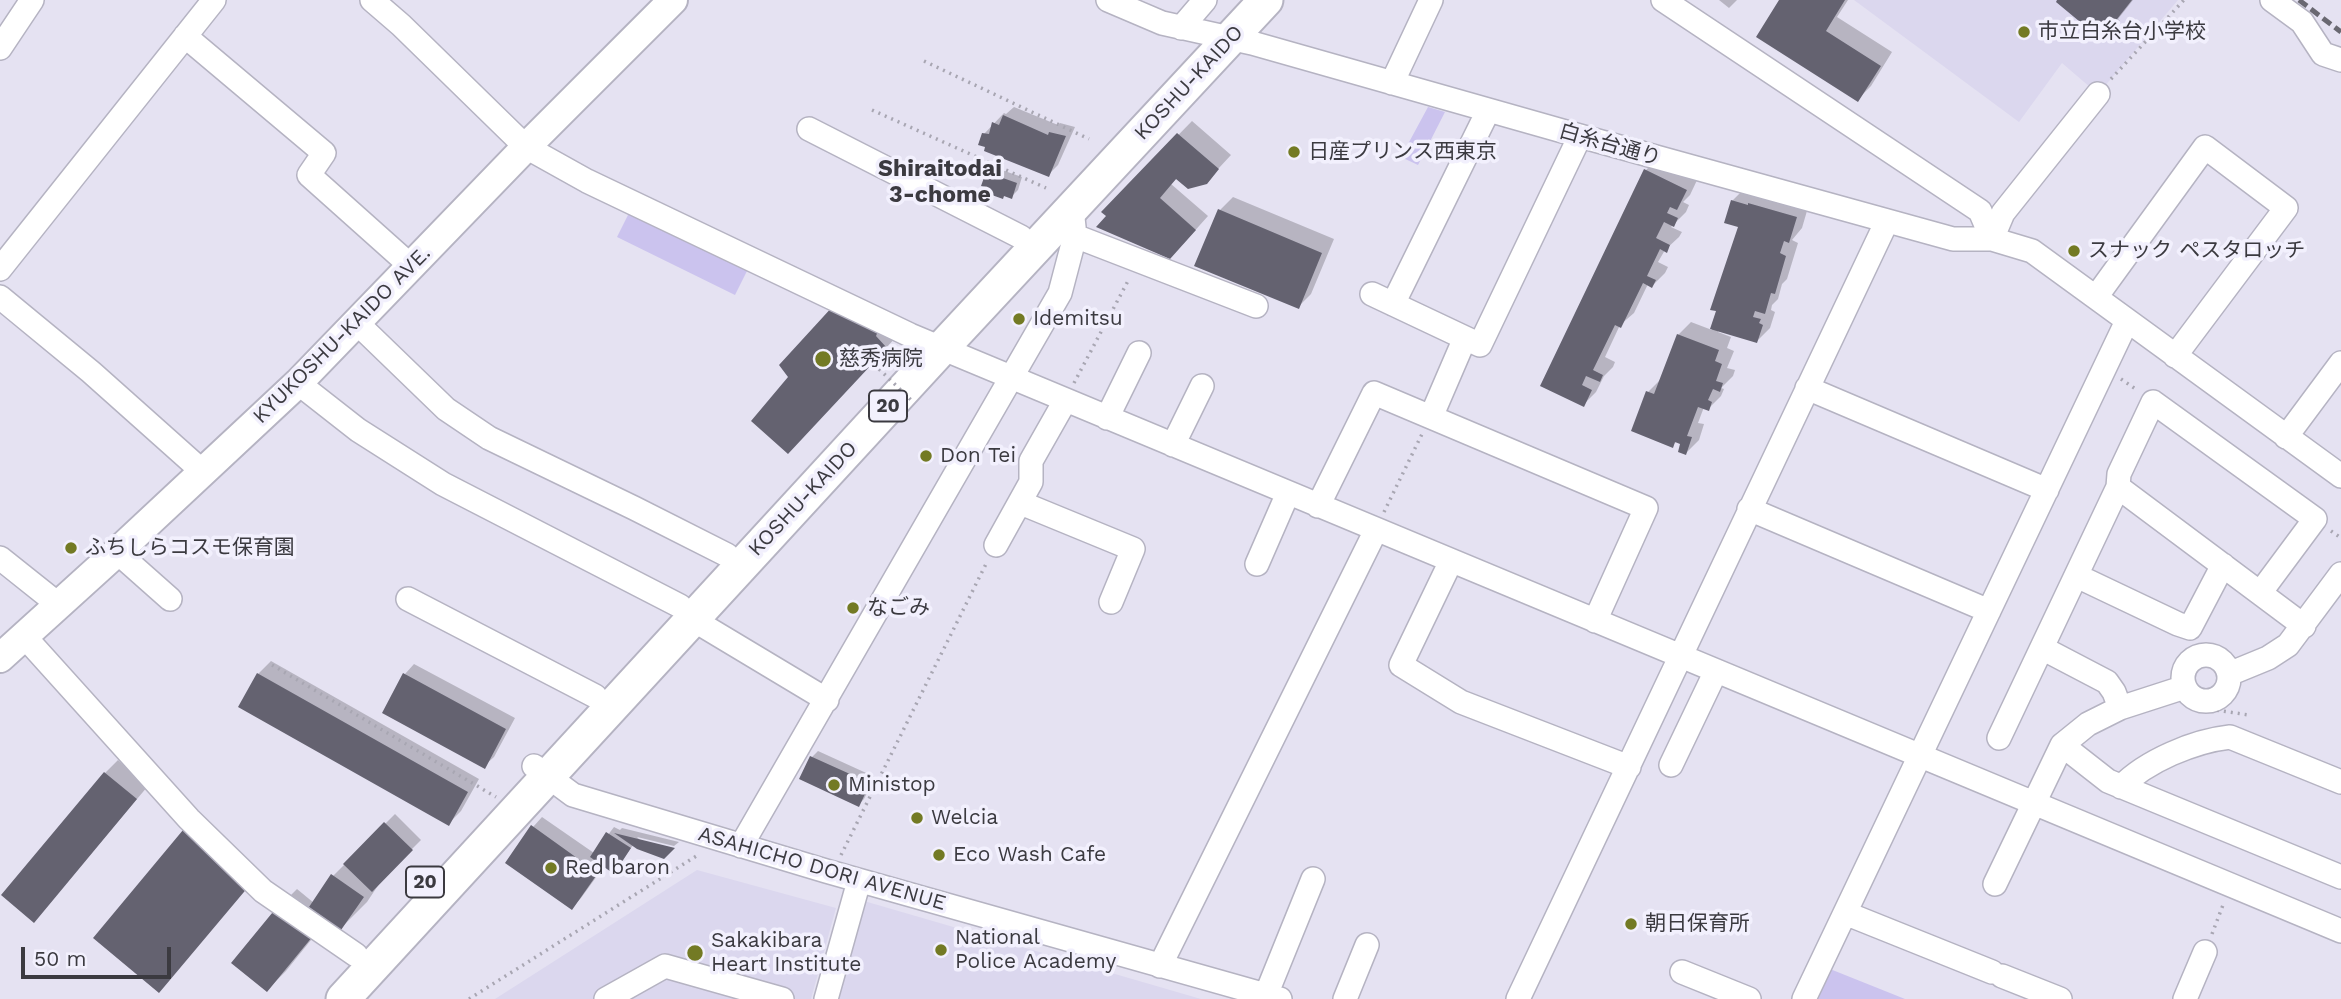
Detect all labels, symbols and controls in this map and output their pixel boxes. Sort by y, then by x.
place label: 市立白糸台小学校 [2038,19,2206,45]
street label: KOSHU-KAIDO [1129,20,1249,146]
marker: 市立白糸台小学校 [2016,24,2032,40]
street label: 白糸台通り [1556,118,1664,172]
place label: 日産プリンス西東京 [1308,139,1497,165]
marker: 日産プリンス西東京 [1286,144,1302,160]
district label: Shiraitodai 3-chome [878,155,1002,209]
place label: スナック ペスタロッチ [2088,238,2305,264]
street label: KYUKOSHU-KAIDO AVE. [248,241,436,429]
marker: スナック ペスタロッチ [2066,243,2082,259]
place label: Idemitsu [1033,306,1123,332]
marker: Idemitsu [1011,311,1027,327]
place label: 慈秀病院 [839,346,923,372]
marker: 慈秀病院 [813,349,833,369]
road number: 20 [869,390,907,422]
street label: KOSHU-KAIDO [743,436,863,562]
place label: Don Tei [940,443,1016,469]
marker: Don Tei [918,448,934,464]
place label: ふちしらコスモ保育園 [85,535,295,561]
marker: ふちしらコスモ保育園 [63,540,79,556]
place label: なごみ [867,595,930,621]
marker: なごみ [845,600,861,616]
place label: Ministop [848,772,936,798]
marker: Ministop [826,777,842,793]
place label: Welcia [931,805,998,831]
marker: Welcia [909,810,925,826]
street label: ASAHICHO DORI AVENUE [695,822,949,916]
place label: Eco Wash Cafe [953,842,1106,868]
marker: Eco Wash Cafe [931,847,947,863]
place label: Red baron [565,855,670,881]
marker: Red baron [543,860,559,876]
road number: 20 [406,866,444,898]
place label: 朝日保育所 [1645,911,1750,937]
marker: 朝日保育所 [1623,916,1639,932]
place label: National Police Academy [955,925,1116,975]
place label: Sakakibara Heart Institute [711,928,861,978]
scale bar [24,932,175,976]
marker: National Police Academy [933,942,949,958]
marker: Sakakibara Heart Institute [685,943,705,963]
text: 50 m [34,946,86,971]

